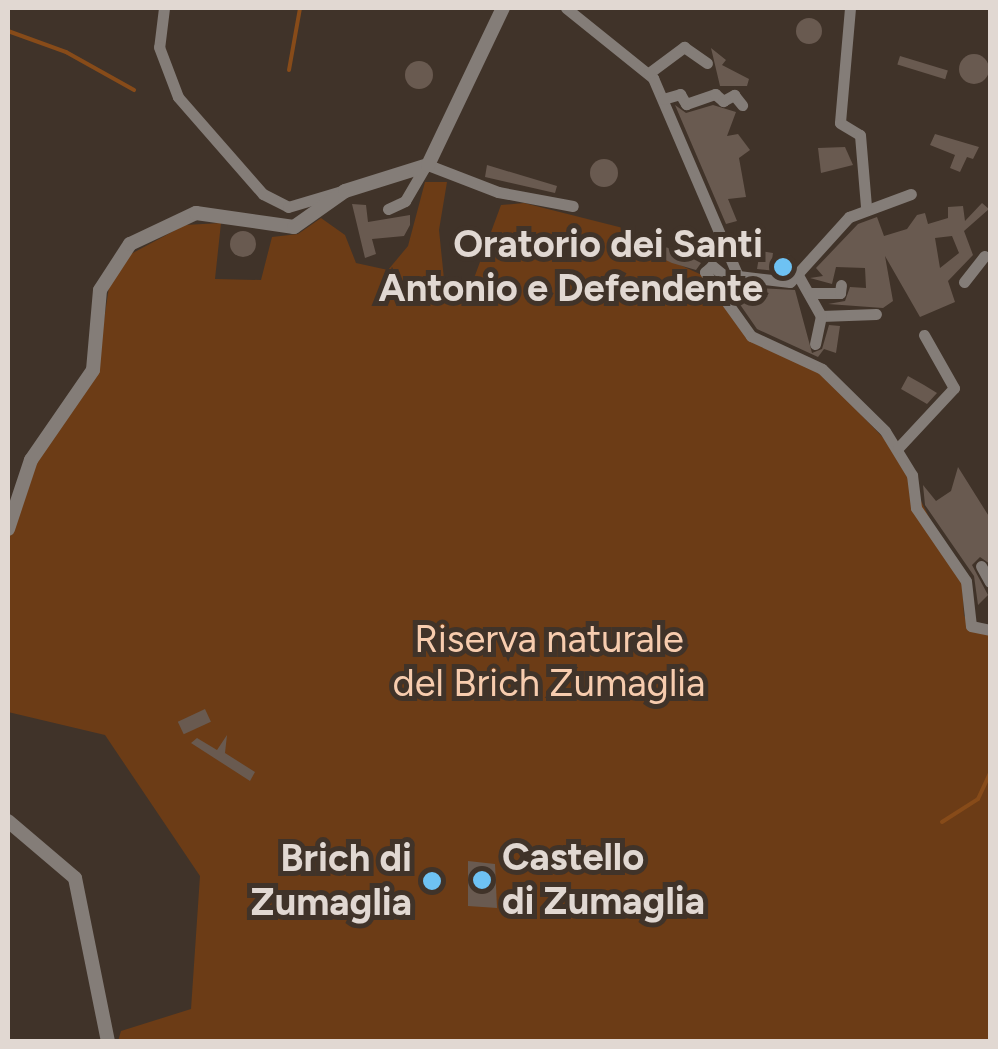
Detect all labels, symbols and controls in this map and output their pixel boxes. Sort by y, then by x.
place label: Oratorio dei Santi Antonio e Defendente [379,222,763,312]
marker: Oratorio dei Santi Antonio e Defendente [772,256,794,278]
park label: Riserva naturale del Brich Zumaglia [393,617,705,706]
place label: Castello di Zumaglia [502,835,705,924]
place label: Brich di Zumaglia [251,836,412,926]
marker: Castello di Zumaglia [471,869,493,891]
marker: Brich di Zumaglia [421,870,443,892]

